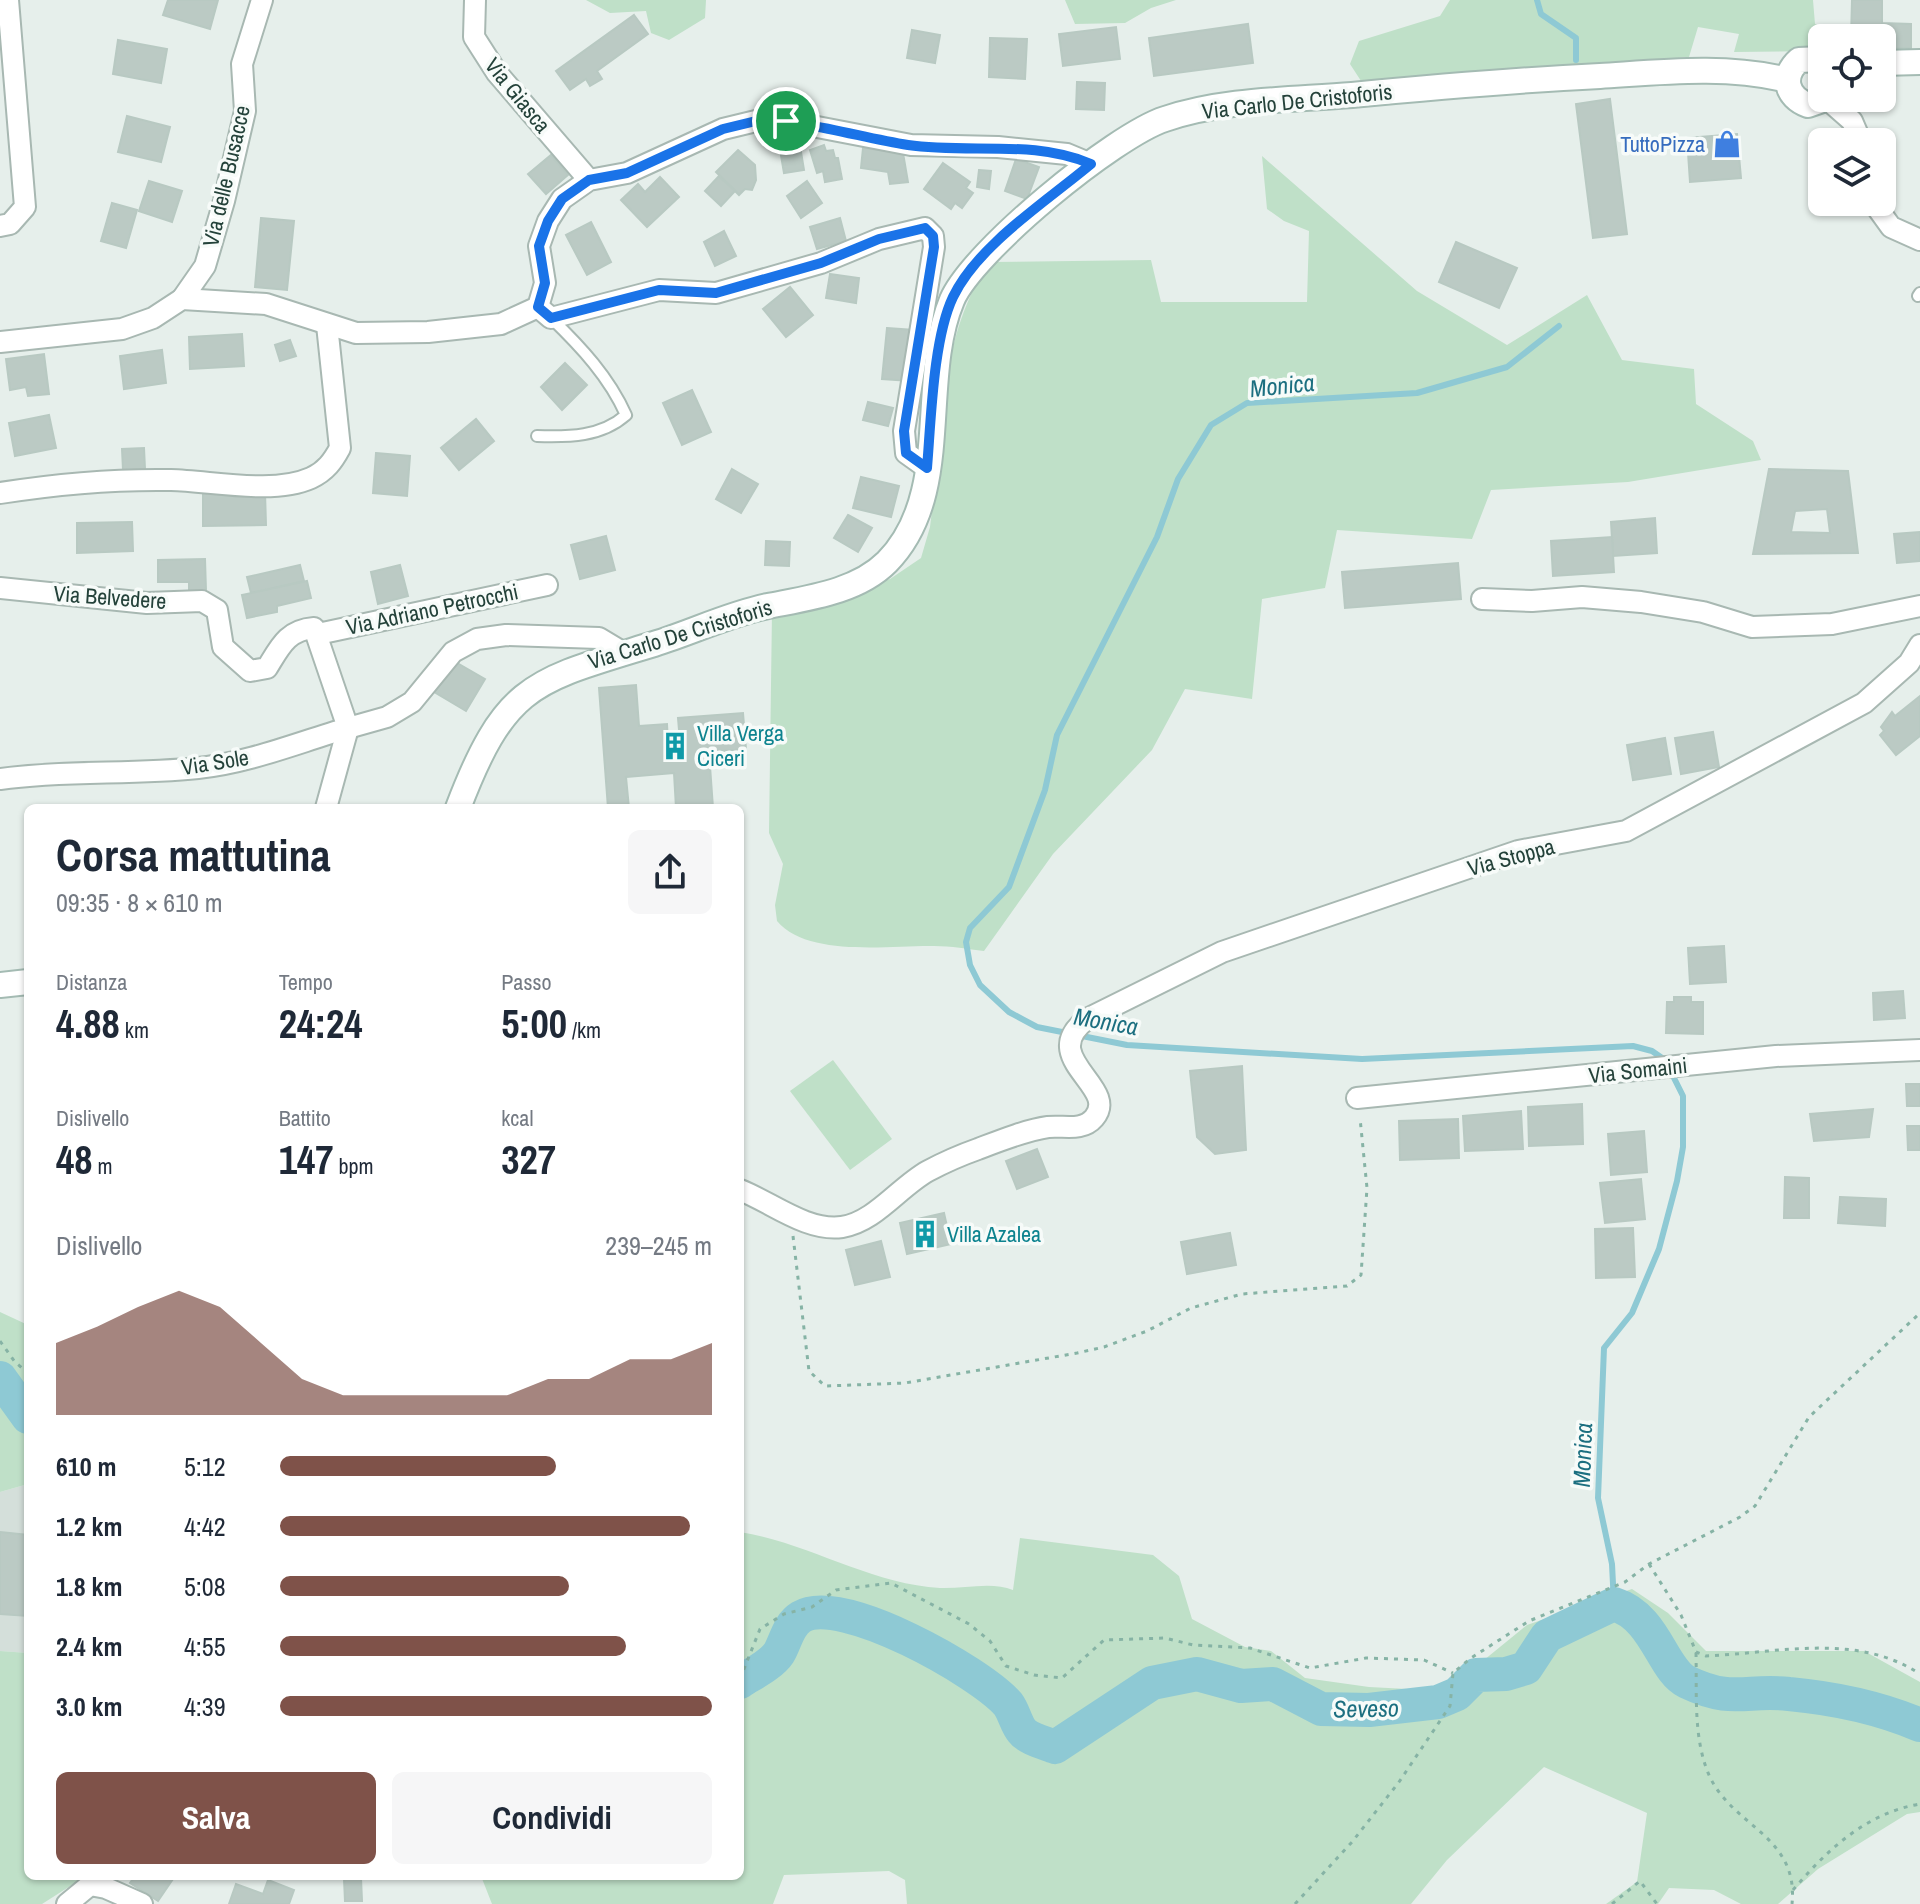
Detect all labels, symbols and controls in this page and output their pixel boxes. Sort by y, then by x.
map controls [1808,24,1896,216]
button: locate [1808,24,1896,112]
street label: Via Giasca [478,51,558,139]
street label: Via Carlo De Cristoforis [1200,76,1394,126]
pin [752,87,820,155]
icon: arrive [764,99,808,143]
street label: Via delle Busacce [195,102,257,250]
button: layers [1808,128,1896,216]
place label: TuttoPizza [1620,129,1705,159]
shop icon: TuttoPizza [1712,129,1742,159]
water label: Monica [1248,366,1316,404]
street label: Via Adriano Petrocchi [343,576,521,642]
street label: Via Belvedere [53,578,167,616]
street label: Via Carlo De Cristoforis [584,592,776,676]
place label: Villa Verga Ciceri [697,718,784,773]
building icon: Villa Verga Ciceri [660,731,690,761]
street label: Via Sole [179,742,251,782]
text: Corsa mattutina [56,825,331,885]
button: share [628,830,712,914]
street label: Via Stoppa [1464,831,1558,883]
text: 09:35 · 8 × 610 m [56,885,223,920]
text: Distanza [56,967,127,997]
text: Tempo [279,967,333,997]
text: Passo [501,967,551,997]
text: 4.88 [56,997,120,1050]
text: 24:24 [279,997,363,1050]
text: 5:00 [501,997,567,1050]
water label: Monica [1071,1000,1141,1042]
text: km [120,1015,149,1045]
text: /km [567,1015,601,1045]
street label: Via Somaini [1587,1050,1689,1090]
text: Dislivello [56,1103,129,1133]
text: Battito [279,1103,331,1133]
text: kcal [501,1103,533,1133]
text: 48 [56,1133,92,1186]
text: 147 [279,1133,333,1186]
text: 327 [501,1133,556,1186]
text: m [92,1151,113,1181]
text: bpm [333,1151,374,1181]
building icon: Villa Azalea [910,1219,940,1249]
place label: Villa Azalea [947,1219,1041,1249]
text: Dislivello [56,1228,142,1263]
text: 239–245 m [605,1228,712,1263]
water label: Monica [1565,1422,1599,1488]
text: 610 m [56,1449,116,1484]
text: 5:12 [184,1449,226,1484]
text: 1.2 km [56,1509,122,1544]
text: 4:42 [184,1509,226,1544]
text: 1.8 km [56,1569,122,1604]
text: 5:08 [184,1569,226,1604]
text: 2.4 km [56,1629,122,1664]
text: 4:55 [184,1629,226,1664]
text: 3.0 km [56,1689,122,1724]
text: 4:39 [184,1689,226,1724]
water label: Seveso [1333,1691,1399,1725]
button: Salva [56,1772,376,1864]
button: Condividi [392,1772,712,1864]

